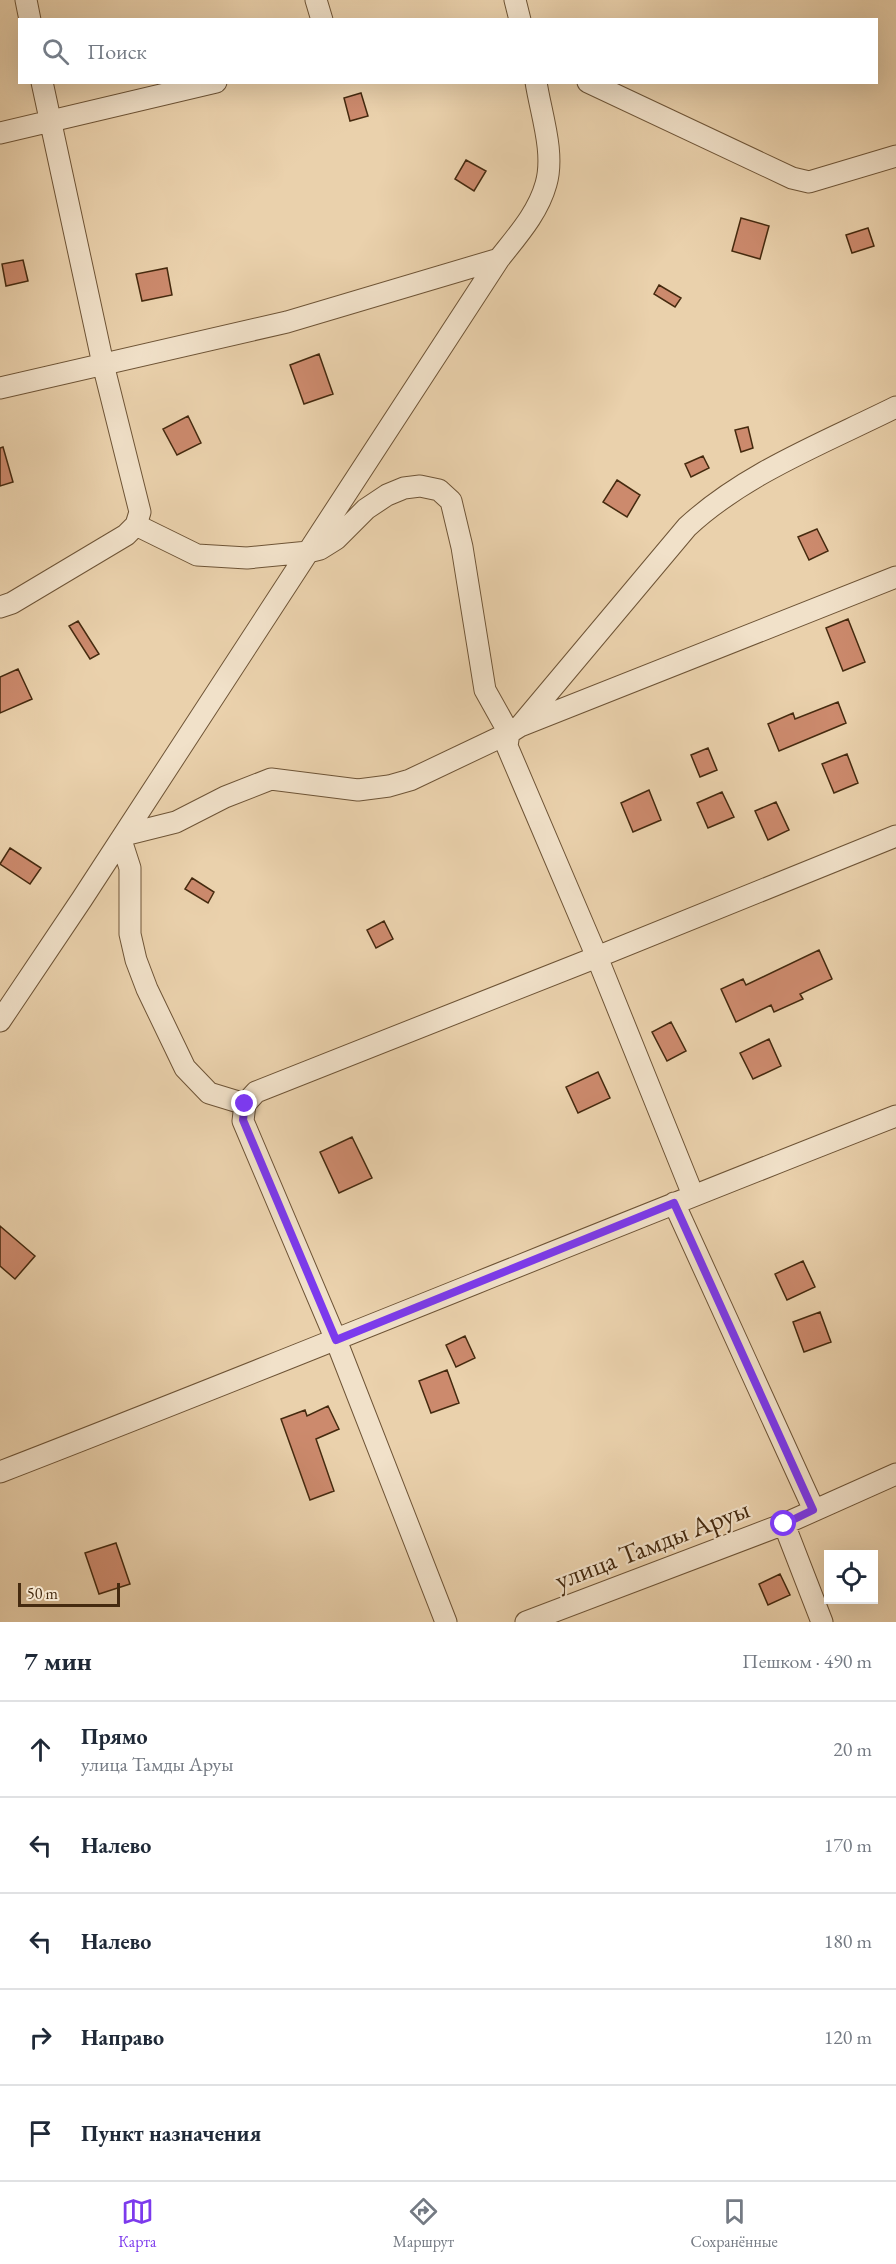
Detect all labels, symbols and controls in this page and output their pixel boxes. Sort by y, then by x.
search box [18,18,878,84]
icon: search [39,35,72,68]
text: Поиск [87,37,147,66]
route end [231,1090,257,1116]
street label: улица Тамды Аруы [550,1491,754,1597]
route start [770,1510,796,1536]
map controls [824,1550,878,1604]
button: locate [824,1550,878,1604]
scale bar [18,1580,120,1608]
text: 50 m [27,1583,58,1604]
text: 7 мин [24,1644,92,1678]
text: Пешком · 490 m [742,1648,872,1674]
text: Прямо [81,1722,148,1751]
icon: ahead [24,1733,57,1766]
text: 20 m [833,1736,872,1762]
text: улица Тамды Аруы [81,1751,234,1777]
icon: left [24,1829,57,1862]
text: Налево [81,1831,151,1860]
text: 170 m [824,1832,872,1858]
icon: left [24,1925,57,1958]
text: Налево [81,1927,151,1956]
text: 180 m [824,1928,872,1954]
icon: right [24,2021,57,2054]
text: Направо [81,2023,164,2052]
text: 120 m [824,2024,872,2050]
icon: arrive [24,2117,57,2150]
text: Пункт назначения [81,2119,261,2148]
tab: Карта [118,2195,156,2252]
tab: Маршрут [393,2195,454,2252]
tab: Сохранённые [691,2195,778,2252]

